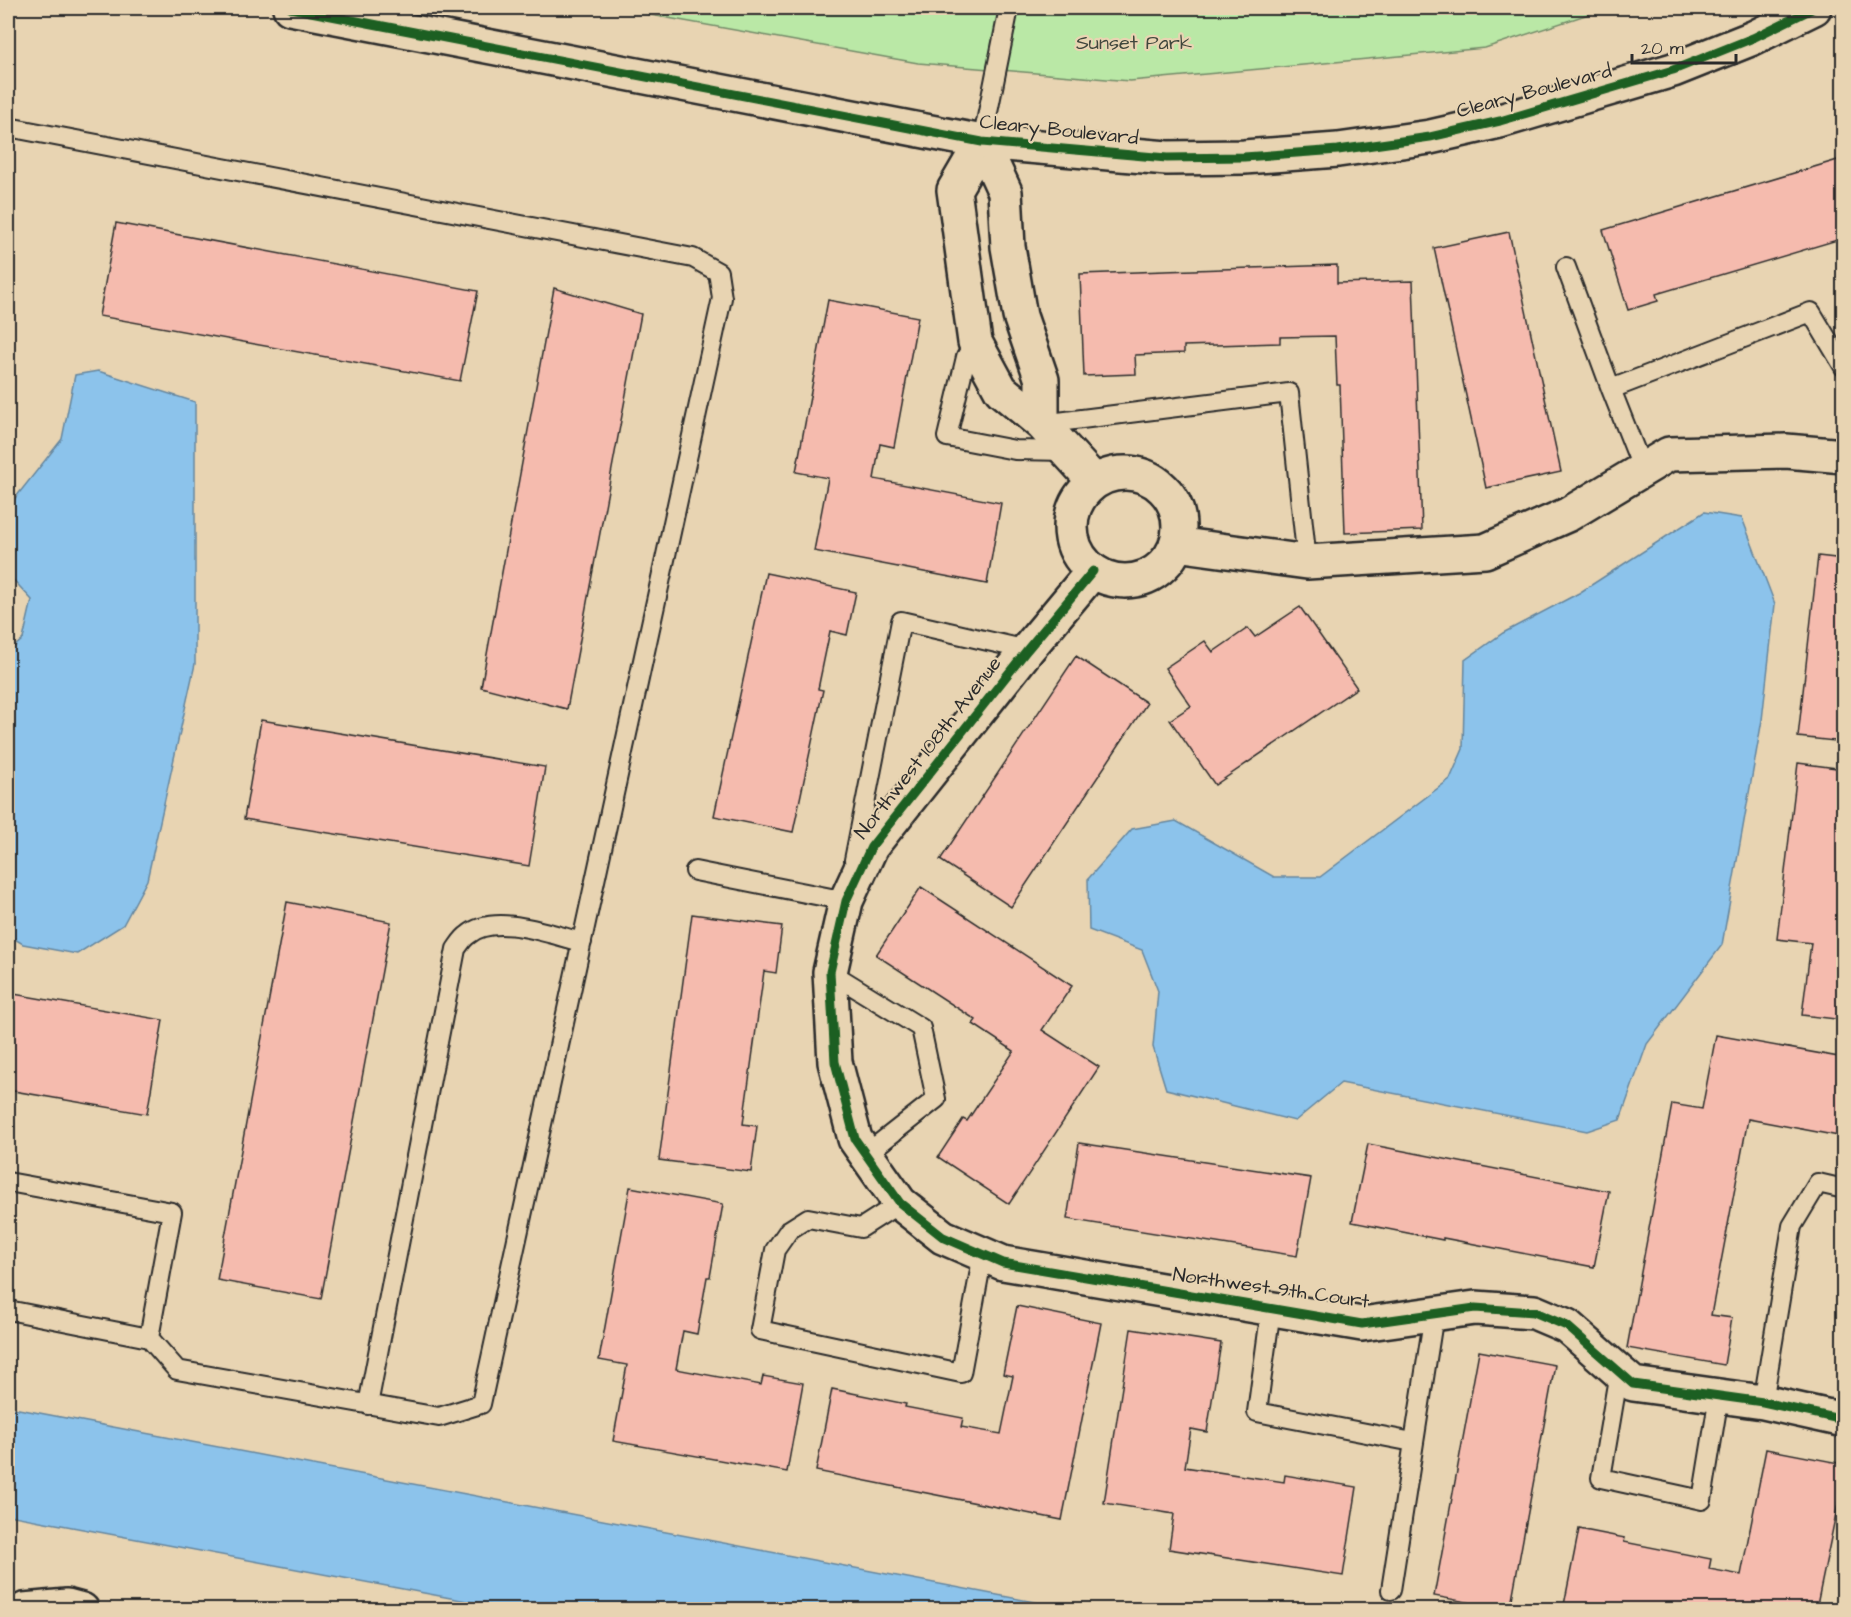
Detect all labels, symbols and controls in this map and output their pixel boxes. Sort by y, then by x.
scale bar [1632,27,1736,65]
park label: Sunset Park [1076,29,1192,57]
text: 20 m [1641,36,1684,61]
street label: Cleary Boulevard [1453,57,1615,126]
street label: Cleary Boulevard [978,108,1140,153]
street label: Northwest 108th Avenue [848,651,1008,845]
street label: Northwest 9th Court [1171,1260,1371,1316]

